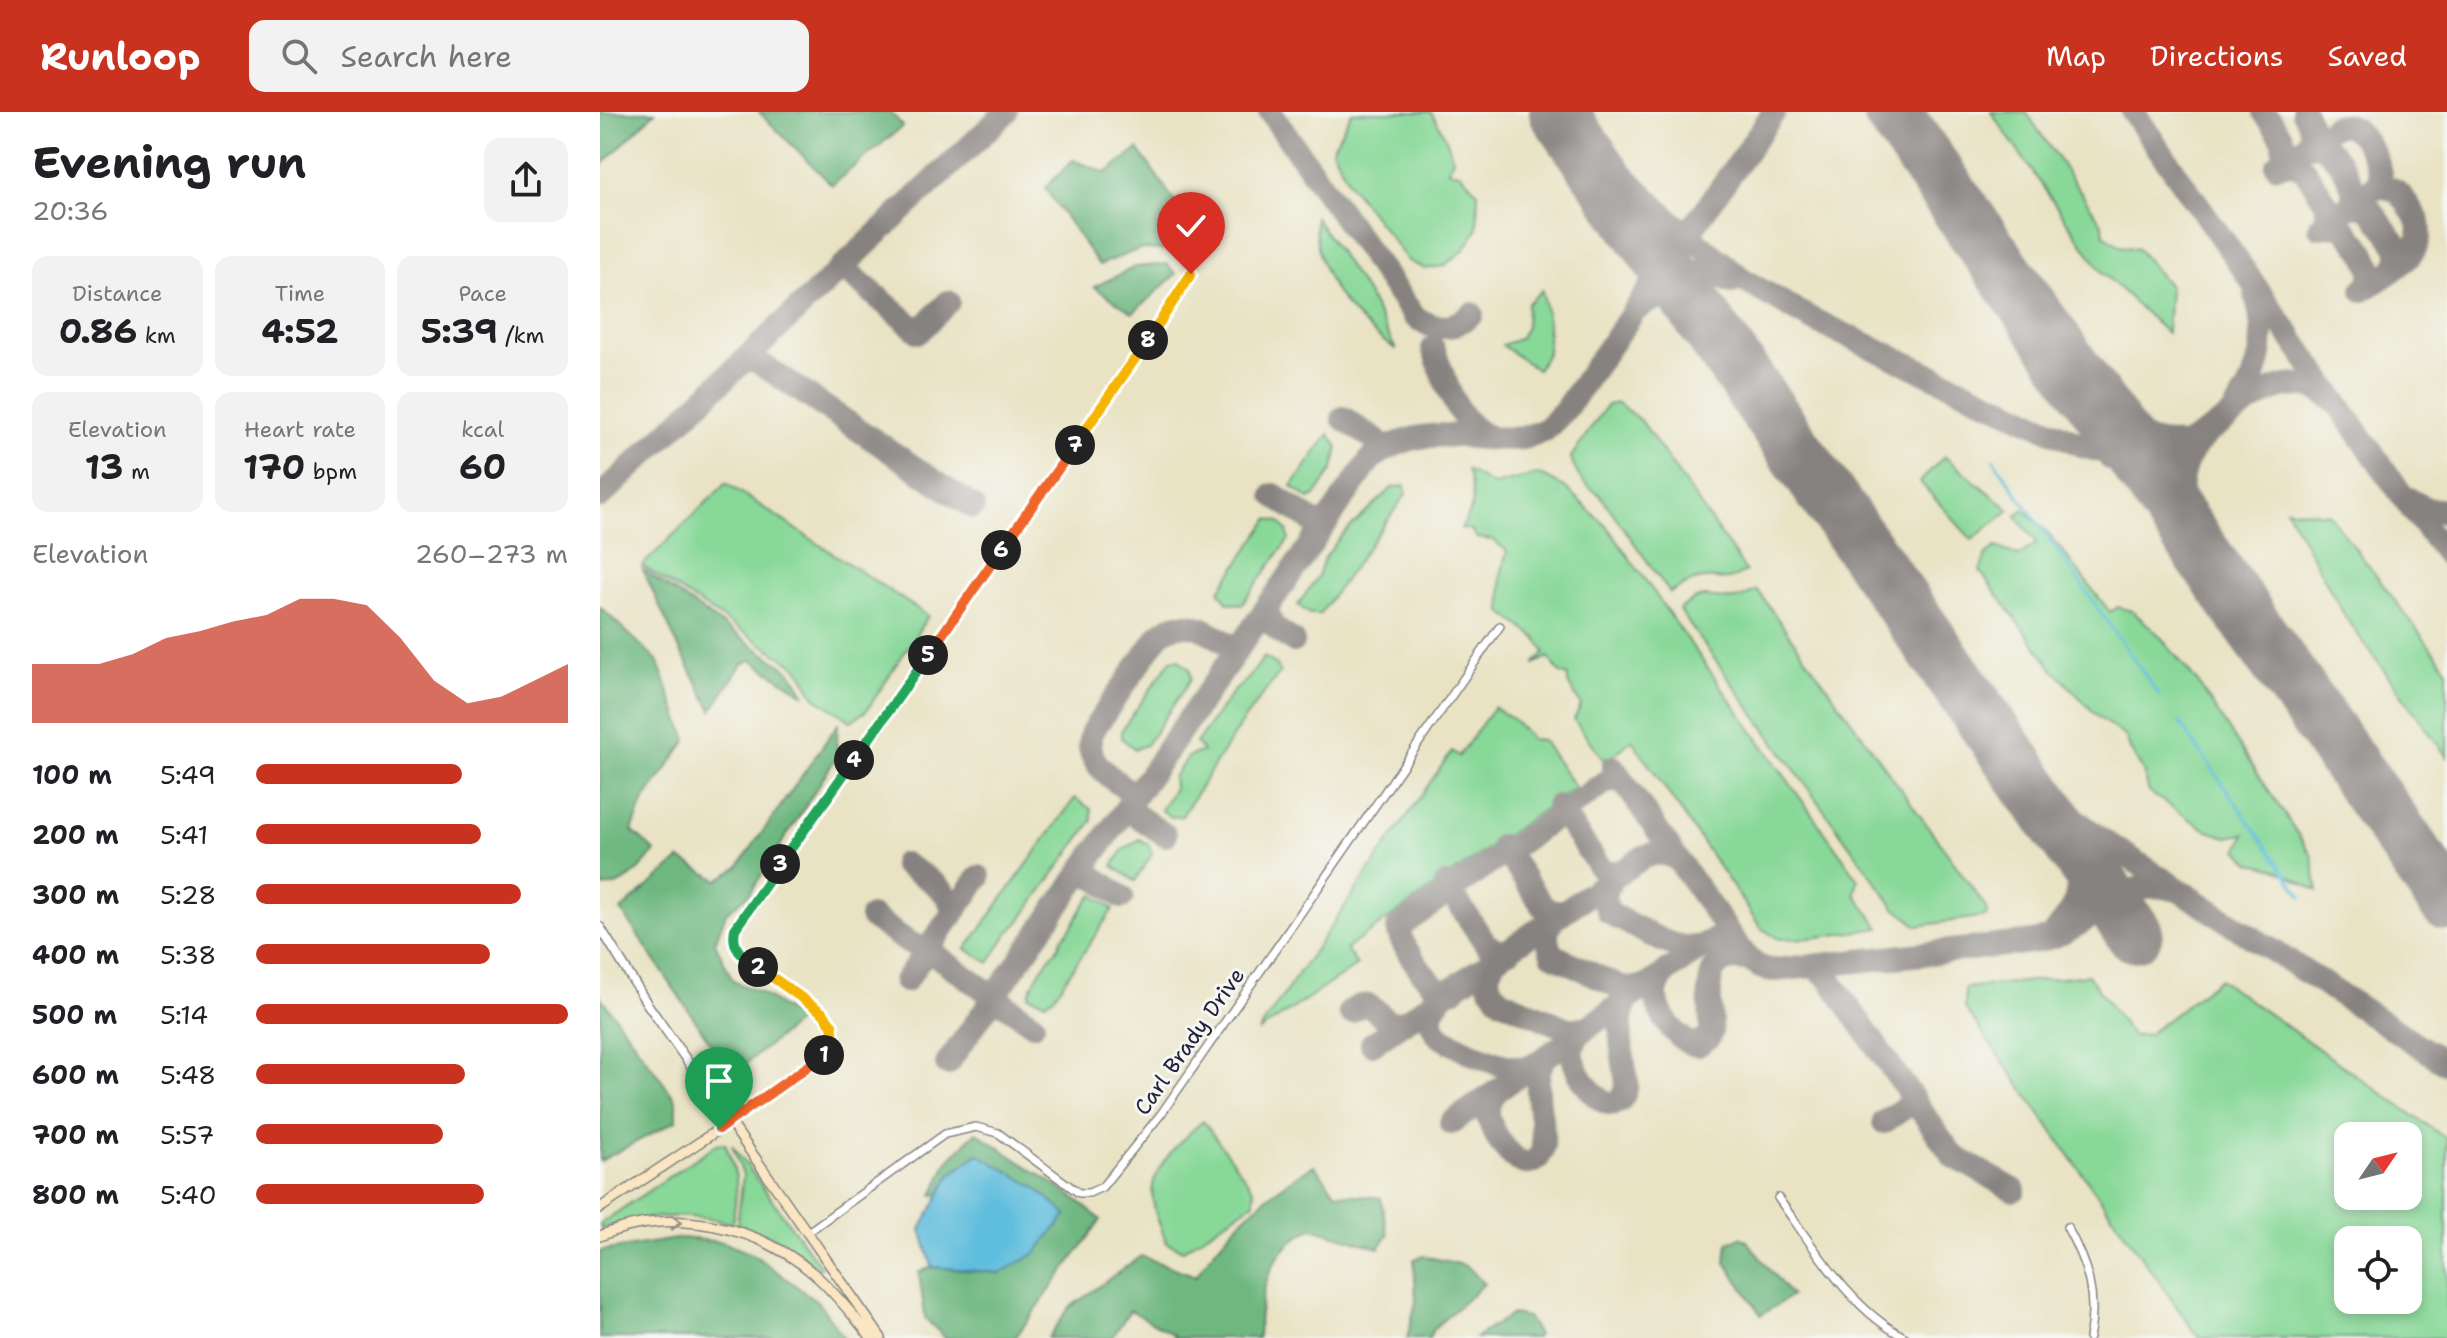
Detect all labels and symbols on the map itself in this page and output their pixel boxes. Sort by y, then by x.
pin [1157,192,1225,274]
pin: 8 [1128,320,1168,360]
pin: 7 [1055,425,1095,465]
pin: 6 [981,530,1021,570]
pin: 5 [908,635,948,675]
pin: 4 [834,740,874,780]
pin: 3 [760,844,800,884]
pin: 2 [738,947,778,987]
street label: Carl Brady Drive [1128,962,1251,1121]
pin: 1 [804,1035,844,1075]
pin [685,1047,753,1129]
north arrow [2334,1122,2422,1210]
one-way arrow [670,1214,683,1231]

